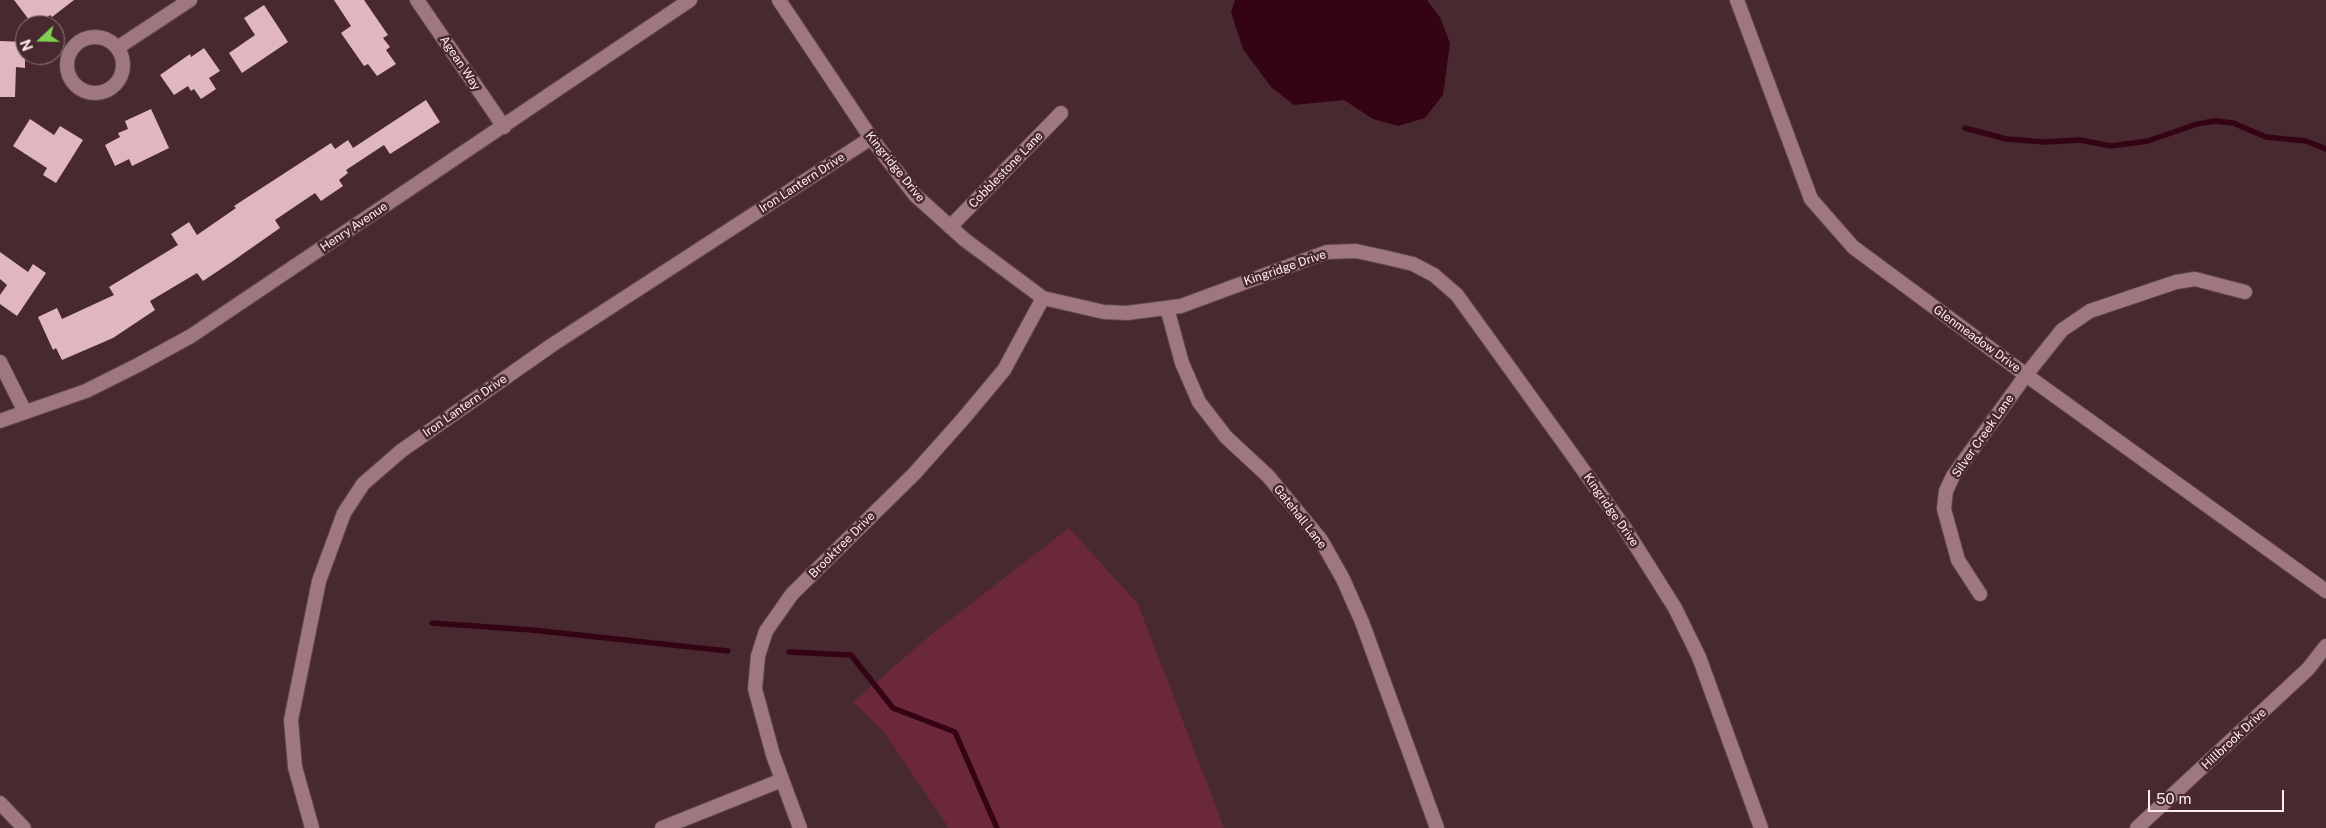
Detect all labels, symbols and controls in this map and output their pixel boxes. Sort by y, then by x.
north arrow [15,15,65,65]
street label: Agean Way [437,33,483,93]
text: N [18,37,36,53]
street label: Kingridge Drive [862,129,928,205]
street label: Cobblestone Lane [966,129,1046,211]
street label: Iron Lantern Drive [756,150,848,216]
street label: Henry Avenue [318,199,390,255]
street label: Kingridge Drive [1242,247,1328,289]
street label: Glenmeadow Drive [1931,302,2023,376]
street label: Iron Lantern Drive [420,372,510,440]
street label: Silver Creek Lane [1949,392,2017,480]
street label: Kingridge Drive [1580,471,1642,549]
street label: Gatehall Lane [1271,482,1329,552]
street label: Brooktree Drive [806,509,878,581]
street label: Hillbrook Drive [2199,705,2269,773]
scale bar [2151,780,2287,812]
text: 50 m [2156,790,2191,807]

